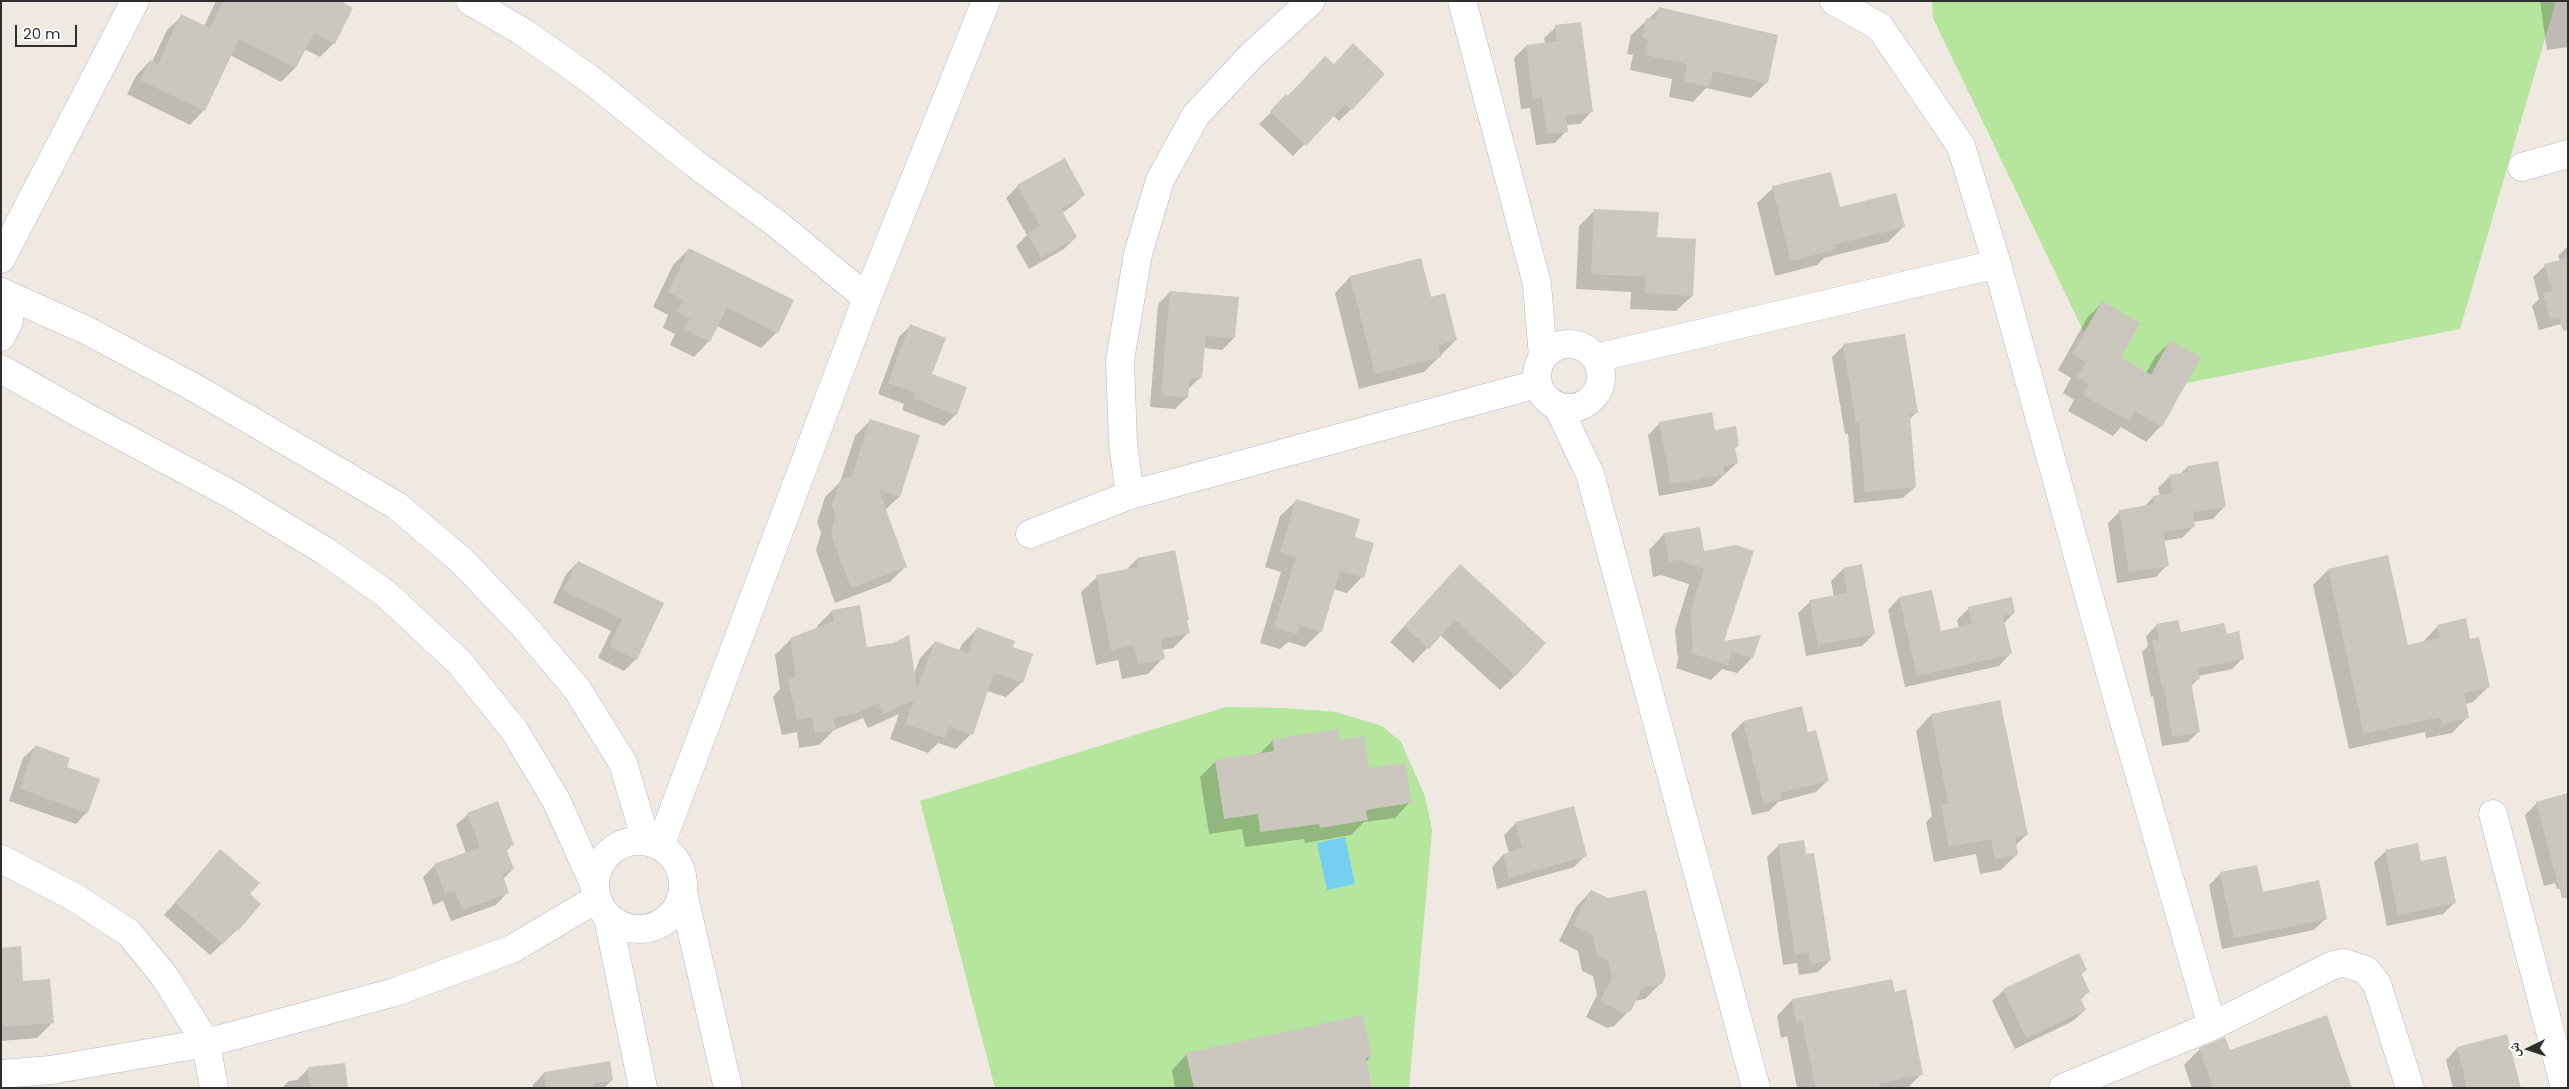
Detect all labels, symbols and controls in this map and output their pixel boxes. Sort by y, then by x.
scale bar [18,15,80,47]
text: 20 m [23,23,61,44]
north arrow [2504,1024,2554,1074]
text: ش [2504,1042,2525,1058]

